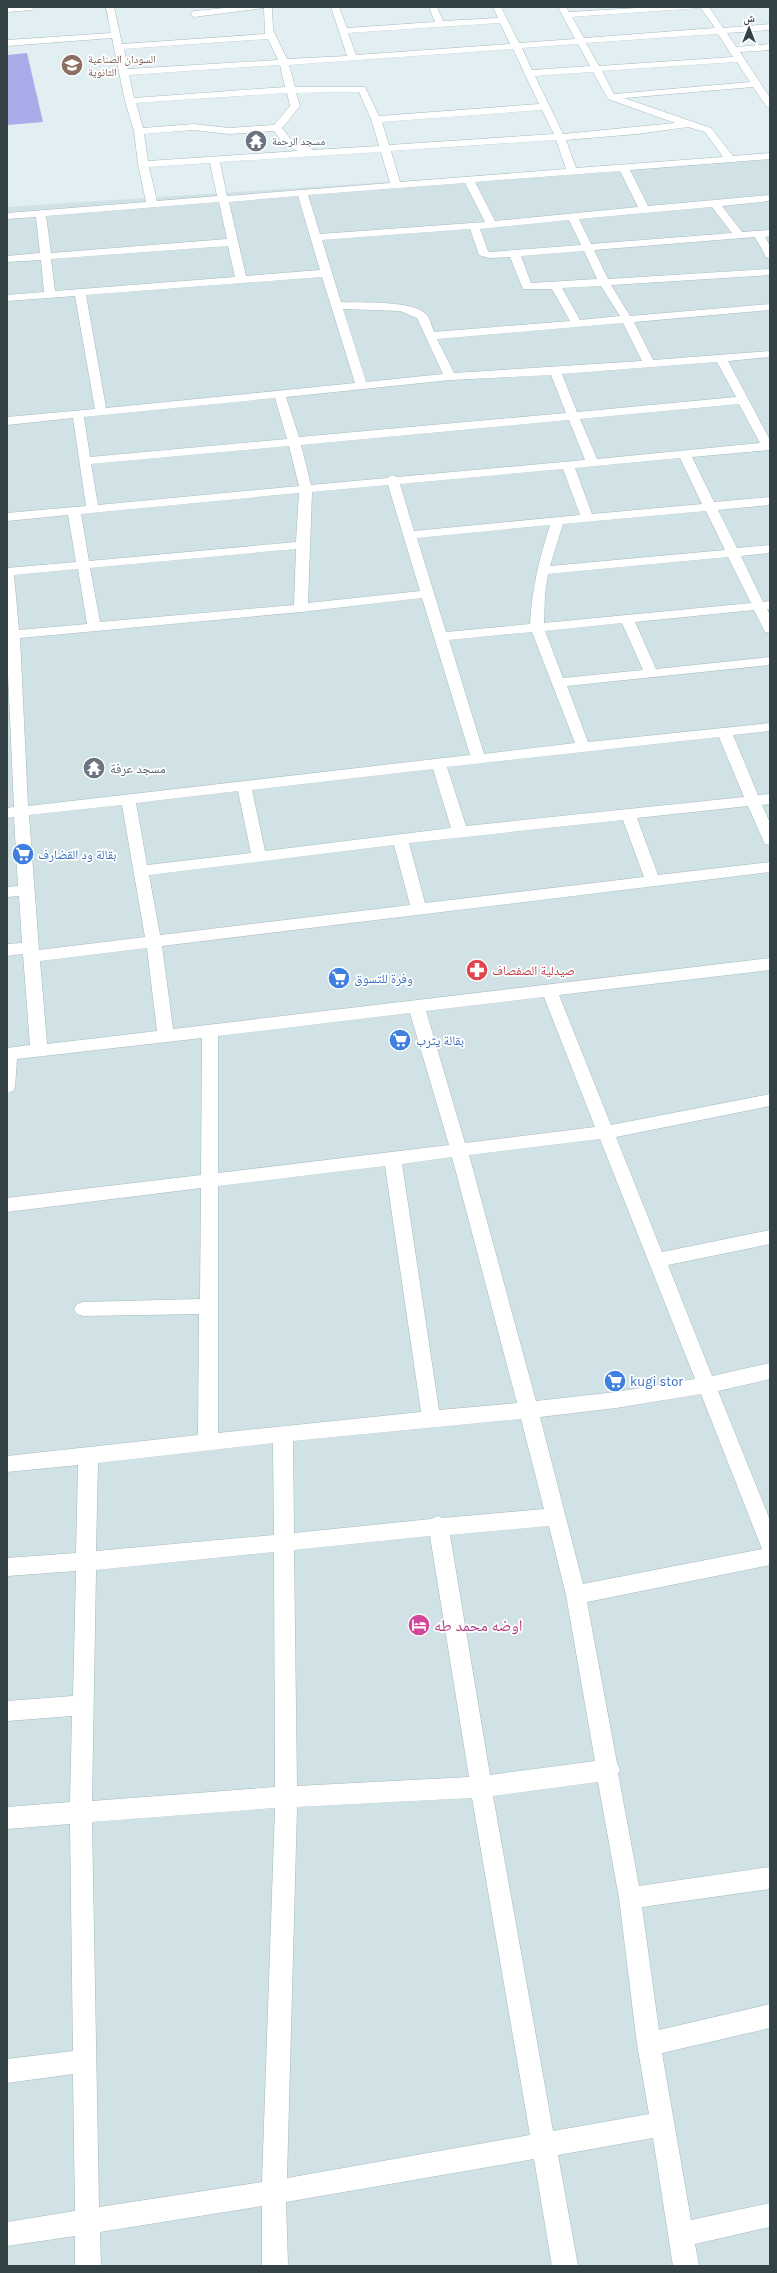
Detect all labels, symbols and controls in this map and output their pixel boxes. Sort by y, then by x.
north arrow [729,8,769,48]
text: ش [743,12,755,26]
school or university icon: السودان الصناعية الثانوية [59,52,85,78]
place label: السودان الصناعية الثانوية [88,53,156,79]
temple icon: مسجد الرحمة [243,128,269,154]
place label: مسجد الرحمة [272,135,325,148]
temple icon: مسجد عرفة [81,755,107,781]
place label: مسجد عرفة [110,761,166,777]
supermarket icon: بقالة ود القضارف [10,841,36,867]
place label: بقالة ود القضارف [38,847,117,863]
pharmacy icon: صيدلية الصفصاف [464,957,490,983]
place label: صيدلية الصفصاف [492,963,575,978]
supermarket icon: وفرة للتسوق [326,965,352,991]
place label: وفرة للتسوق [354,971,413,987]
supermarket icon: بقالة يثرب [387,1027,413,1053]
place label: بقالة يثرب [416,1033,464,1049]
supermarket icon: kugi stor [602,1368,628,1394]
place label: kugi stor [630,1374,683,1389]
hotel icon: اوضه محمد طه [406,1612,432,1638]
place label: اوضه محمد طه [434,1616,523,1635]

